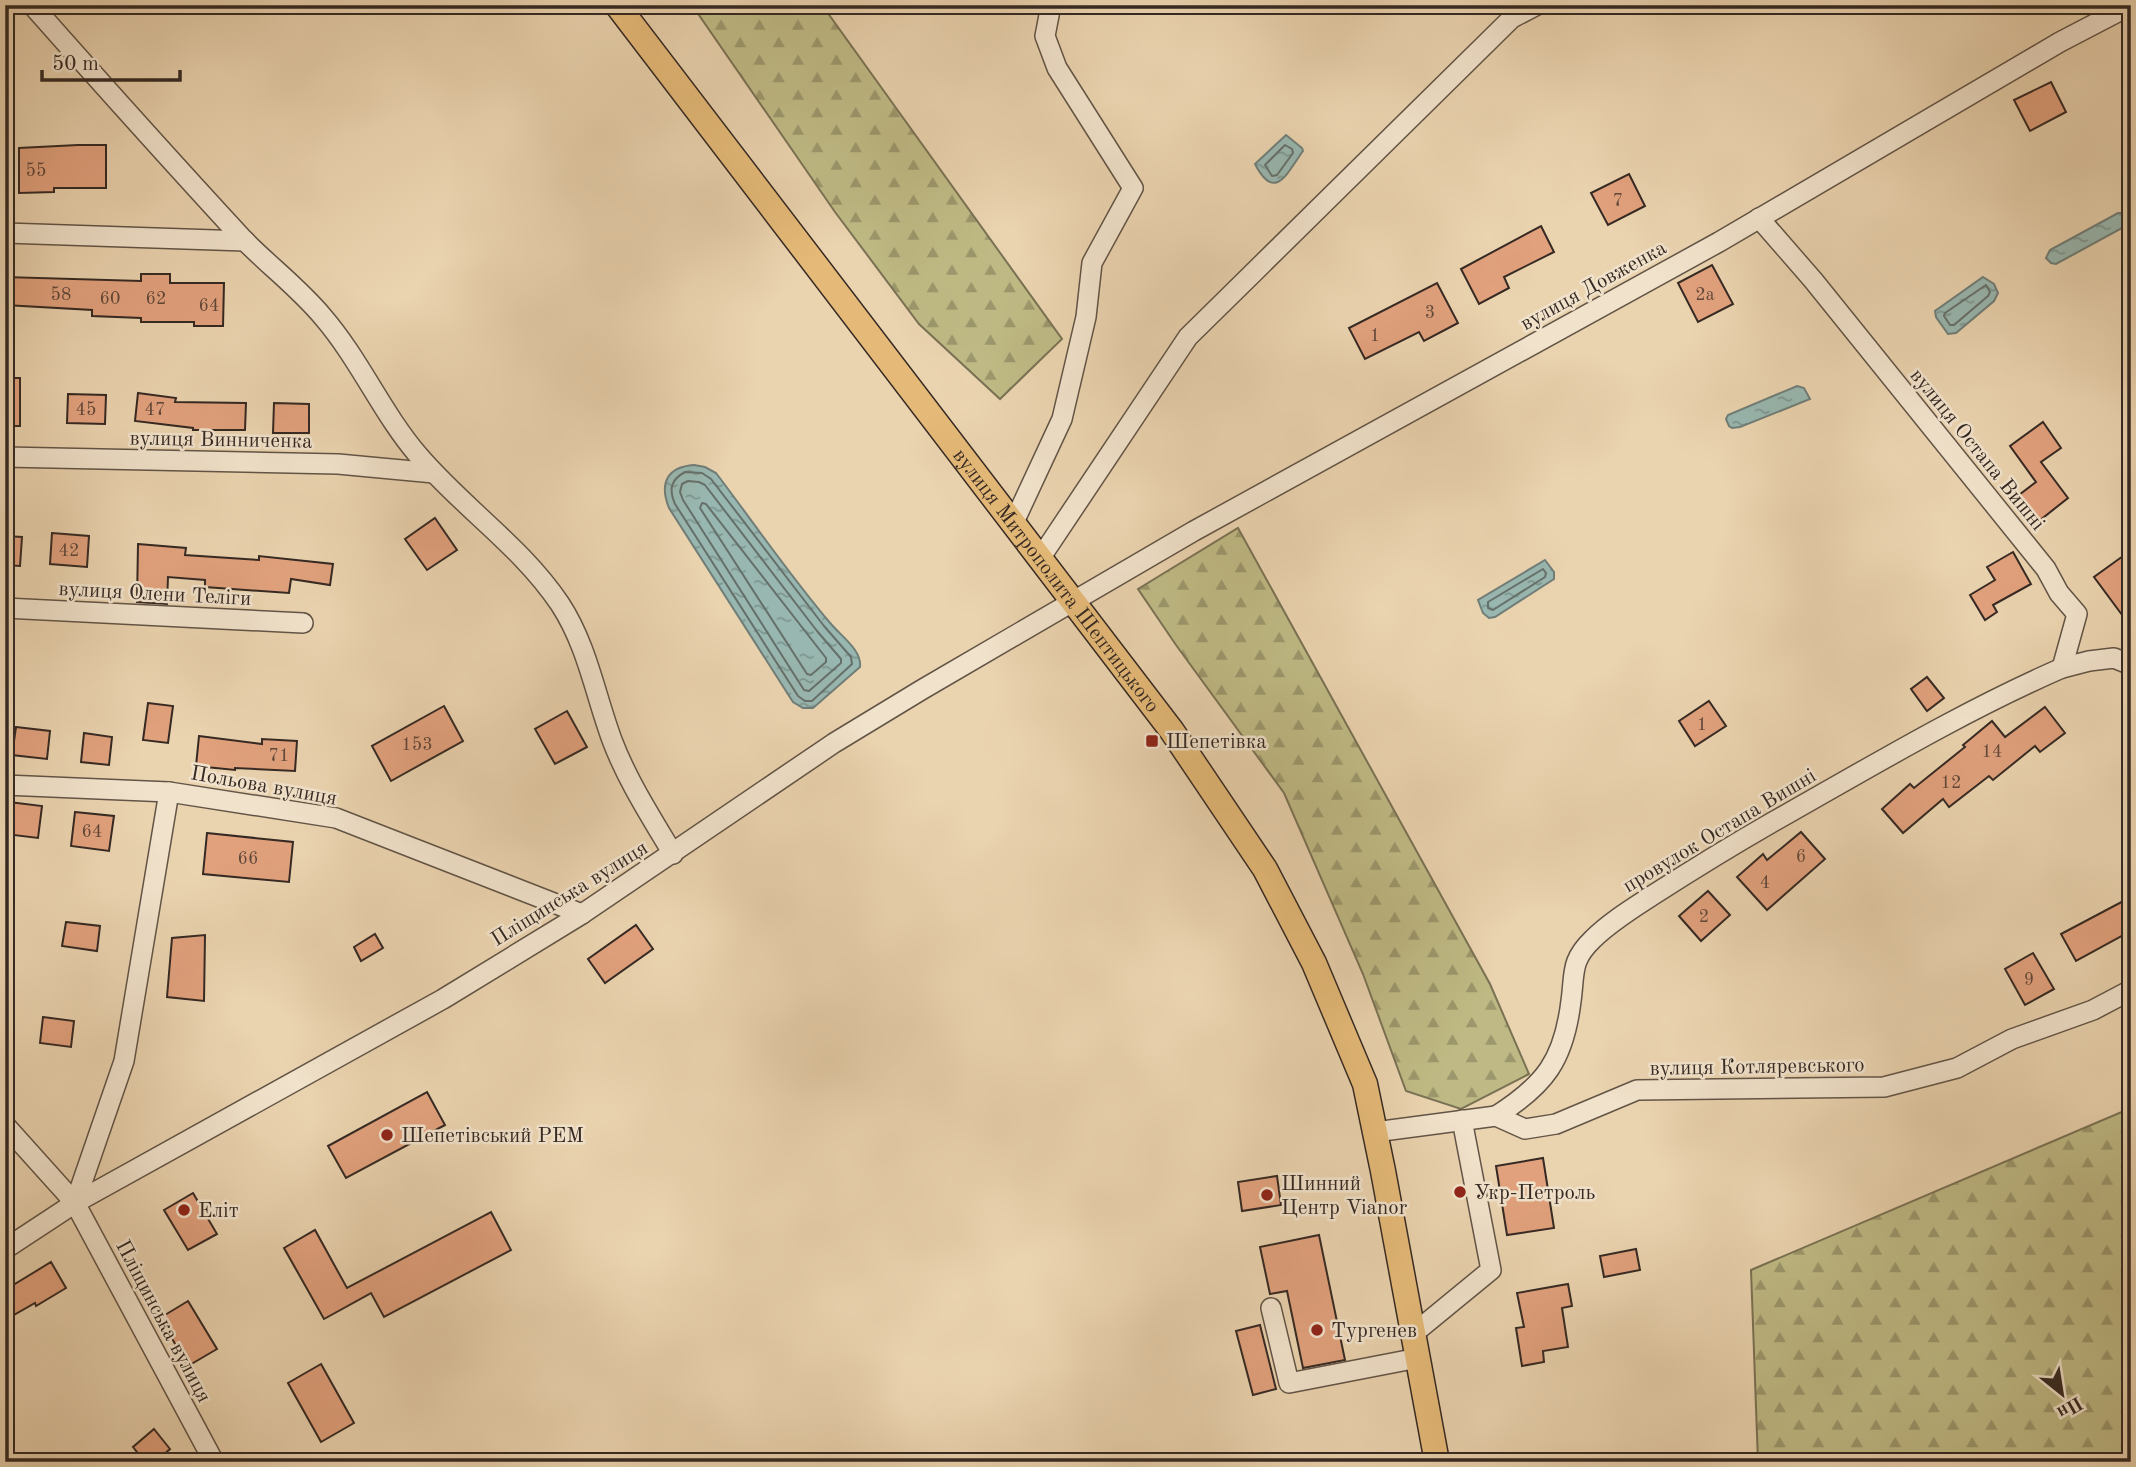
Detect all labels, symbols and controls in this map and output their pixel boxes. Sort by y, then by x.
scale bar [42,38,180,82]
text: 50 m [52,54,99,75]
house number: 55 [26,162,46,180]
house number: 7 [1613,192,1623,210]
street label: вулиця Довженка [1517,238,1670,335]
house number: 58 [51,286,71,304]
house number: 2а [1695,286,1715,304]
house number: 60 [100,290,120,308]
house number: 62 [146,290,166,308]
house number: 64 [199,297,219,315]
house number: 3 [1425,304,1435,322]
house number: 1 [1370,327,1380,345]
street label: вулиця Остапа Вишні [1905,365,2048,535]
house number: 45 [76,401,96,419]
house number: 47 [145,401,165,419]
street label: вулиця Винниченка [129,428,313,453]
street label: вулиця Митрополита Шептицького [948,445,1163,717]
house number: 42 [59,542,79,560]
street label: вулиця Олени Теліги [58,579,252,610]
house number: 1 [1697,716,1707,734]
place label: Шепетівка [1166,732,1267,753]
marker: Шепетівка [1144,733,1160,749]
house number: 153 [401,736,433,754]
house number: 14 [1982,743,2002,761]
house number: 71 [269,747,289,765]
street label: Польова вулиця [189,763,339,810]
street label: провулок Остапа Вишні [1620,765,1820,897]
house number: 12 [1941,774,1961,792]
house number: 64 [82,823,102,841]
street label: Пліщинська вулиця [488,837,652,951]
house number: 6 [1796,848,1806,866]
house number: 66 [238,850,258,868]
house number: 4 [1760,874,1770,892]
house number: 2 [1699,908,1709,926]
house number: 9 [2024,971,2034,989]
street label: вулиця Котляревського [1649,1055,1865,1080]
place label: Шепетівський РЕМ [401,1126,584,1147]
marker: Шепетівський РЕМ [379,1127,395,1143]
place label: Шинний Центр Vianor [1281,1174,1408,1219]
place label: Укр-Петроль [1474,1183,1596,1204]
marker: Укр-Петроль [1452,1184,1468,1200]
marker: Шинний Центр Vianor [1259,1187,1275,1203]
place label: Еліт [198,1201,239,1222]
marker: Еліт [176,1202,192,1218]
street label: Пліщинська вулиця [111,1237,214,1406]
place label: Тургенев [1331,1321,1417,1342]
marker: Тургенев [1309,1322,1325,1338]
north arrow [2028,1358,2098,1428]
text: Пн [2053,1392,2085,1421]

